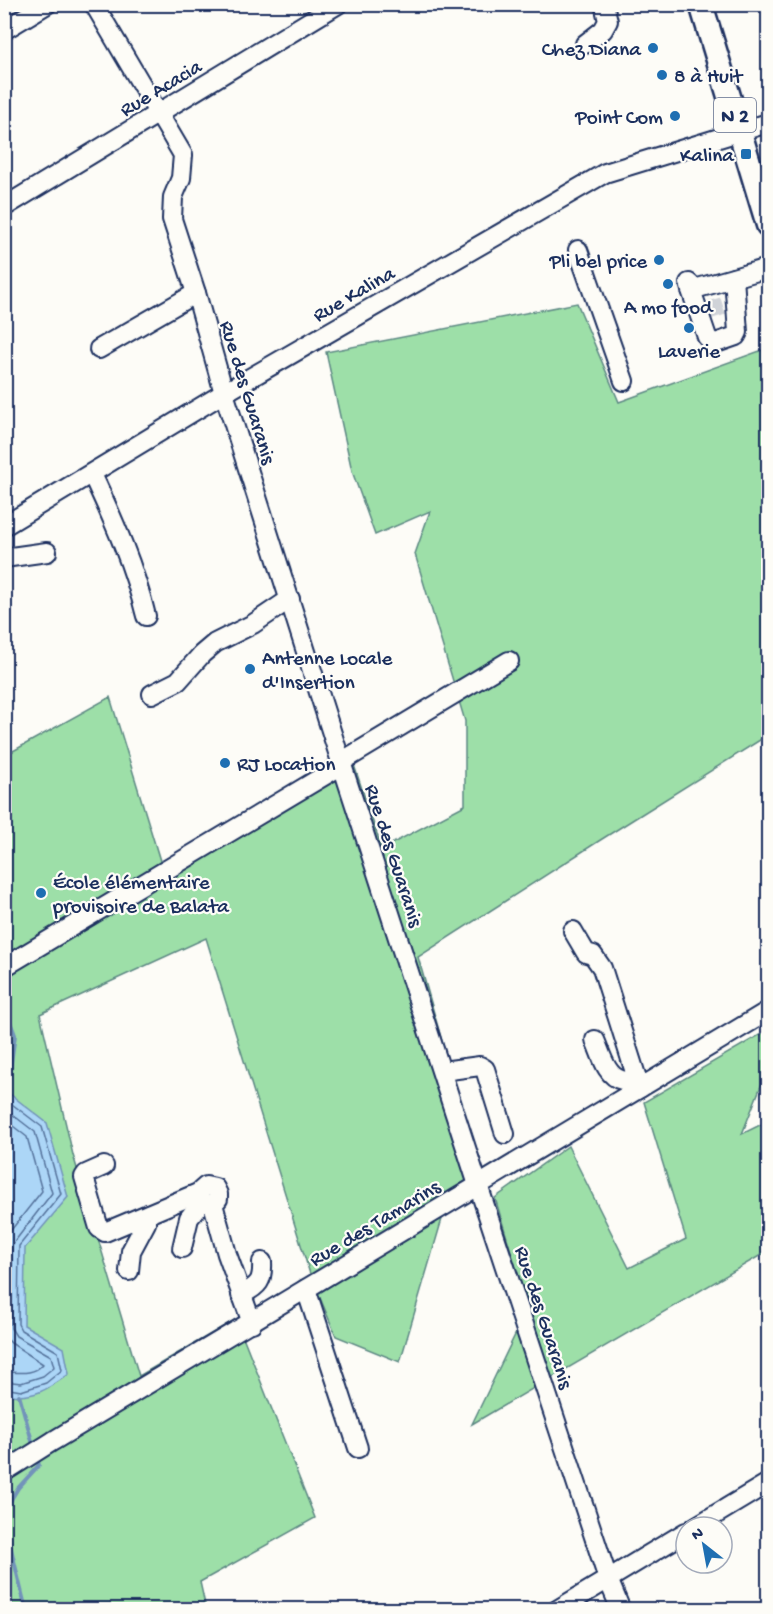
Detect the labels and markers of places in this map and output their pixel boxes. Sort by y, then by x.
place label: Chez Diana [542,39,642,64]
marker: Chez Diana [646,41,660,55]
place label: 8 à Huit [674,66,745,91]
marker: 8 à Huit [655,68,669,82]
place label: Point Com [574,107,663,132]
marker: Point Com [668,109,682,123]
place label: Kalina [680,145,735,170]
marker: Kalina [739,147,753,161]
place label: Pli bel price [548,251,648,276]
marker: Pli bel price [652,253,666,267]
marker: A mo food [661,277,675,291]
place label: A mo food [624,297,714,322]
marker: Laverie [682,321,696,335]
place label: Laverie [658,341,721,366]
place label: Antenne Locale d'Insertion [262,648,394,697]
marker: Antenne Locale d'Insertion [243,662,257,676]
place label: RJ Location [237,754,336,779]
marker: RJ Location [218,756,232,770]
place label: École élémentaire provisoire de Balata [52,872,230,921]
marker: École élémentaire provisoire de Balata [34,886,48,900]

